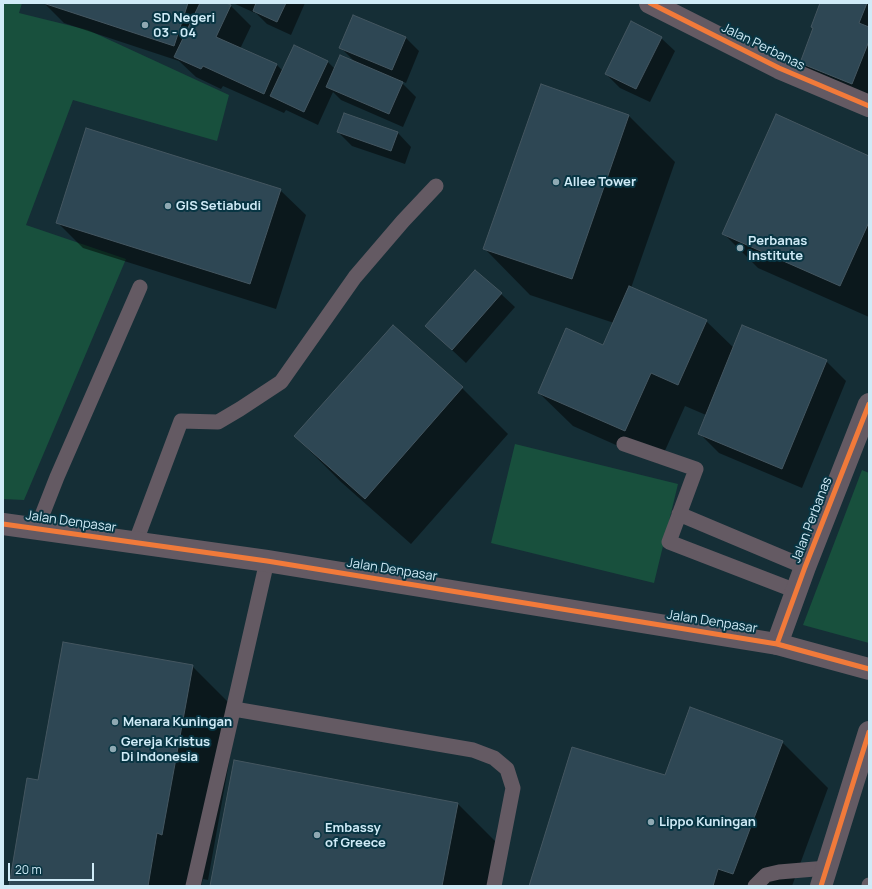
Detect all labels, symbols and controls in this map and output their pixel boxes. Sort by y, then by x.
place label: SD Negeri 03 - 04 [153,10,215,41]
marker: SD Negeri 03 - 04 [140,20,150,30]
street label: Jalan Perbanas [719,20,807,74]
place label: Allee Tower [564,174,636,190]
marker: Allee Tower [551,177,561,187]
place label: GIS Setiabudi [176,198,261,214]
marker: GIS Setiabudi [163,201,173,211]
place label: Perbanas Institute [748,233,807,264]
marker: Perbanas Institute [735,243,745,253]
street label: Jalan Perbanas [788,475,836,565]
street label: Jalan Denpasar [25,508,117,536]
street label: Jalan Denpasar [346,555,438,585]
street label: Jalan Denpasar [666,607,758,637]
place label: Menara Kuningan [123,714,232,730]
marker: Menara Kuningan [110,717,120,727]
place label: Gereja Kristus Di Indonesia [121,734,210,765]
marker: Gereja Kristus Di Indonesia [108,744,118,754]
place label: Lippo Kuningan [659,814,756,830]
marker: Lippo Kuningan [646,817,656,827]
place label: Embassy of Greece [325,820,386,851]
marker: Embassy of Greece [312,830,322,840]
scale bar [10,855,96,881]
text: 20 m [15,861,42,878]

